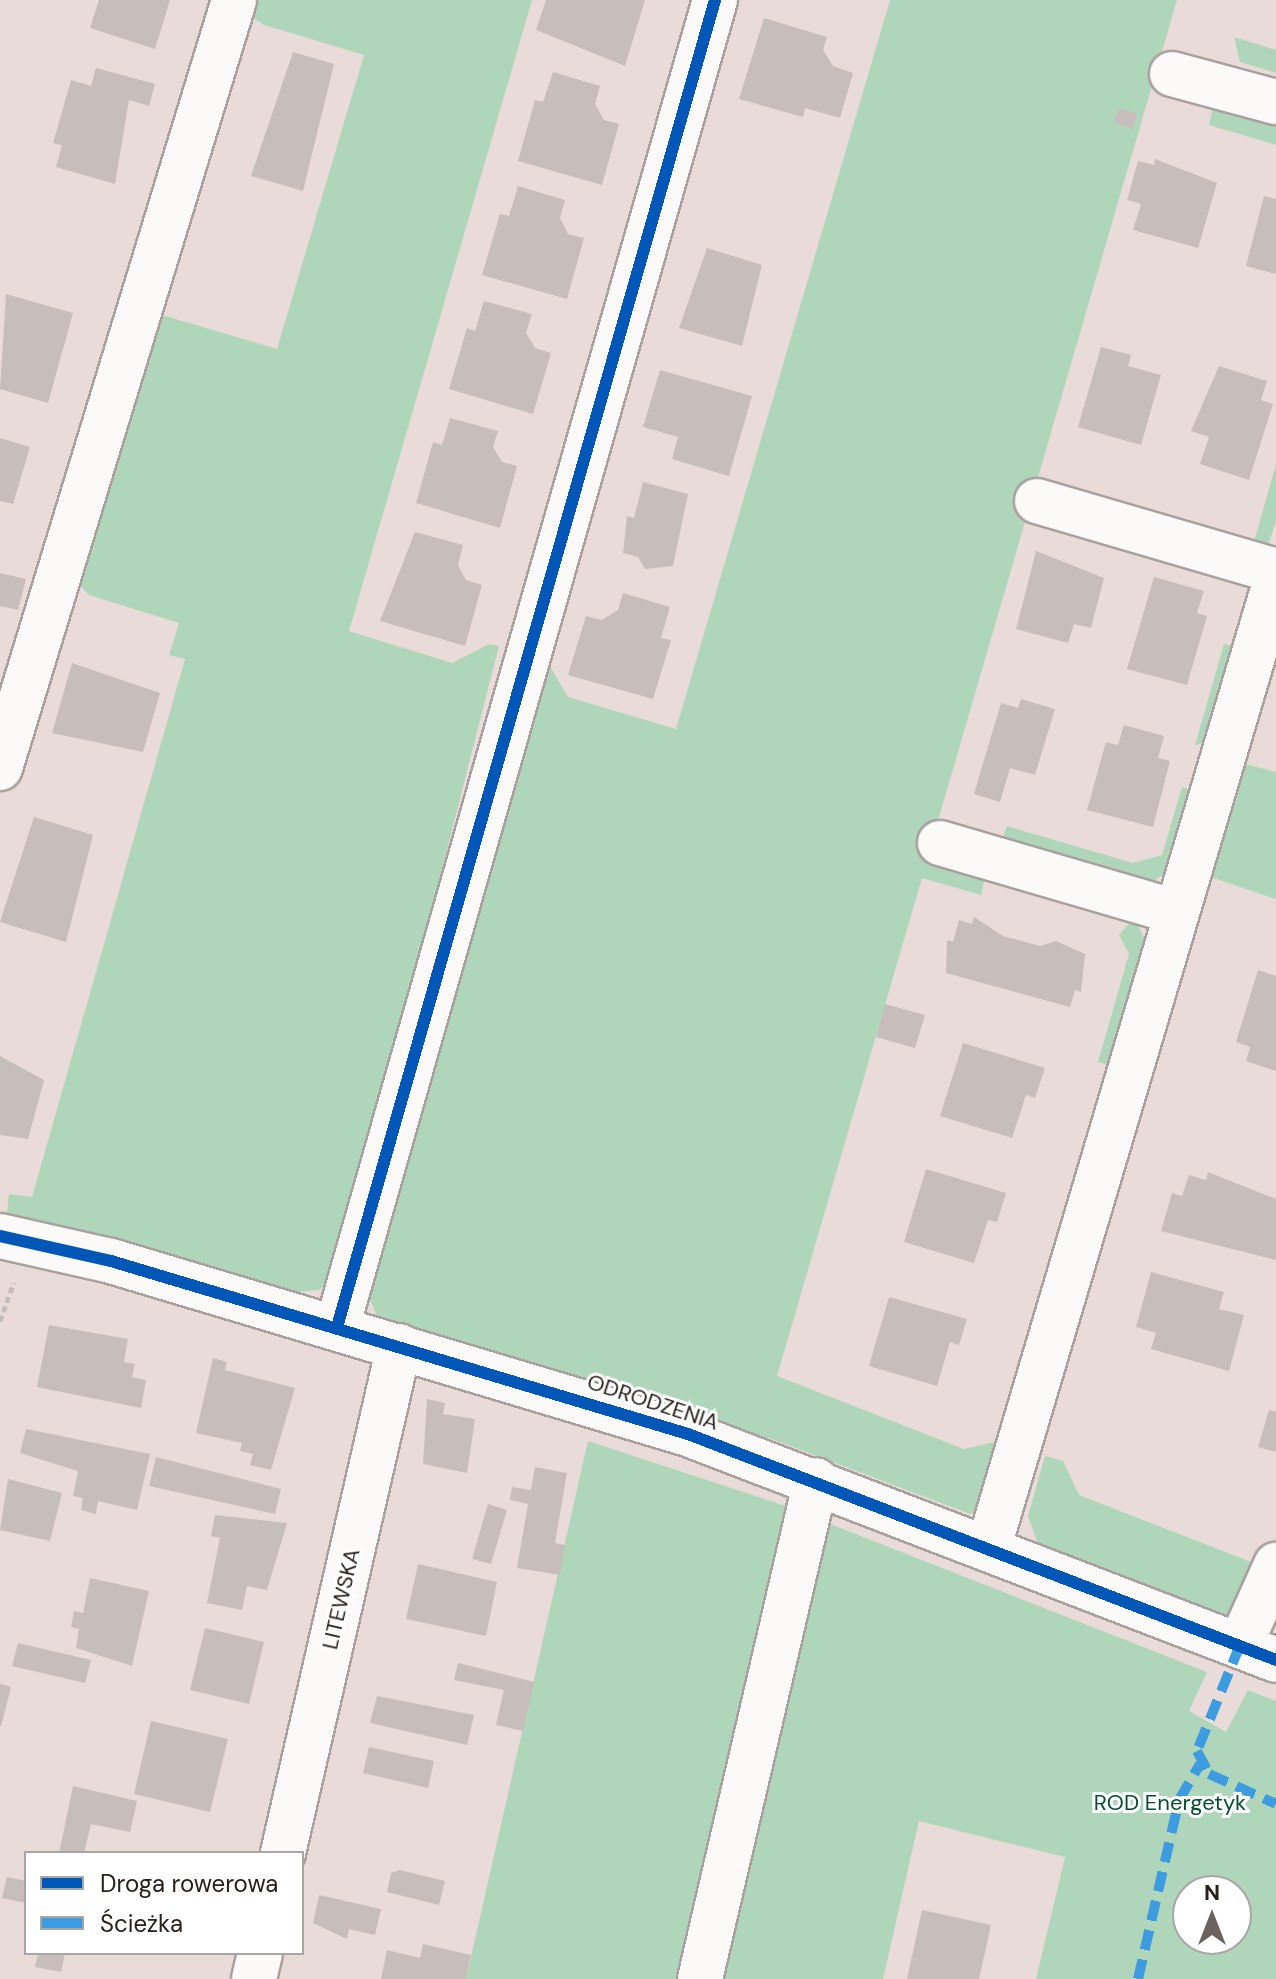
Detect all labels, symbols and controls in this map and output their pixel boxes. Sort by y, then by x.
street label: ODRODZENIA [584,1368,722,1436]
street label: LITEWSKA [317,1546,365,1652]
park label: ROD Energetyk [1094,1790,1246,1816]
legend [24,1851,304,1955]
text: Droga rowerowa [100,1868,278,1899]
north arrow [1172,1875,1252,1955]
text: N [1204,1878,1220,1907]
text: Ścieżka [100,1908,183,1939]

